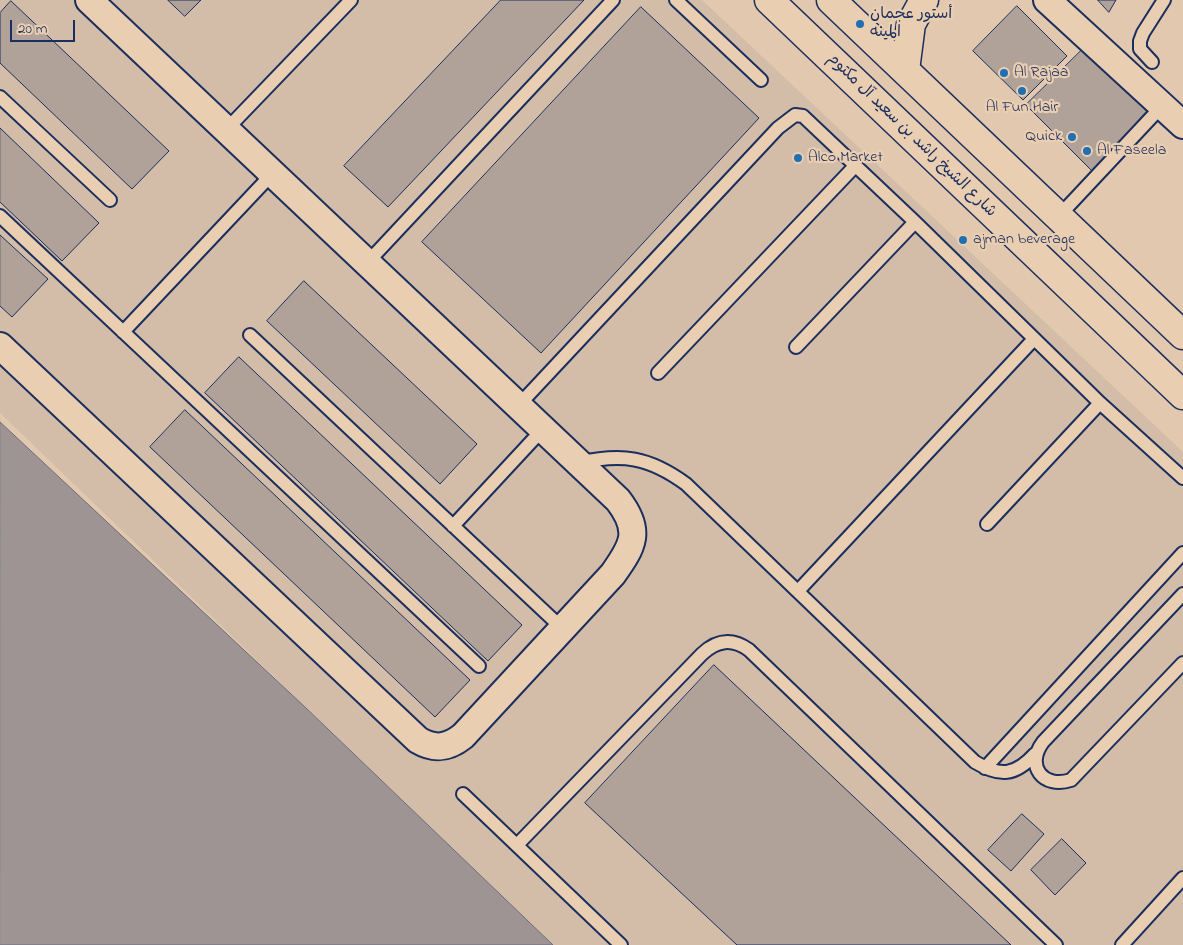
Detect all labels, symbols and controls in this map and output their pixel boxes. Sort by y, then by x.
place label: أستور عجمان المينه [870,5,952,43]
scale bar [12,10,78,42]
text: 20 m [18,18,47,40]
marker: أستور عجمان المينه [854,18,866,30]
street label: شارع الشيخ راشد بن سعيد آل مكتوم [822,50,1000,222]
place label: Al Rajaa [1014,63,1069,83]
marker: Al Rajaa [998,67,1010,79]
marker: Al Fun Hair [1016,85,1028,97]
place label: Al Fun Hair [986,98,1058,118]
place label: Quick [1026,127,1062,147]
marker: Quick [1066,131,1078,143]
place label: Al Faseela [1097,141,1166,161]
marker: Al Faseela [1081,145,1093,157]
place label: Alco Market [808,148,883,168]
marker: Alco Market [792,152,804,164]
place label: ajman beverage [973,230,1075,250]
marker: ajman beverage [957,234,969,246]

